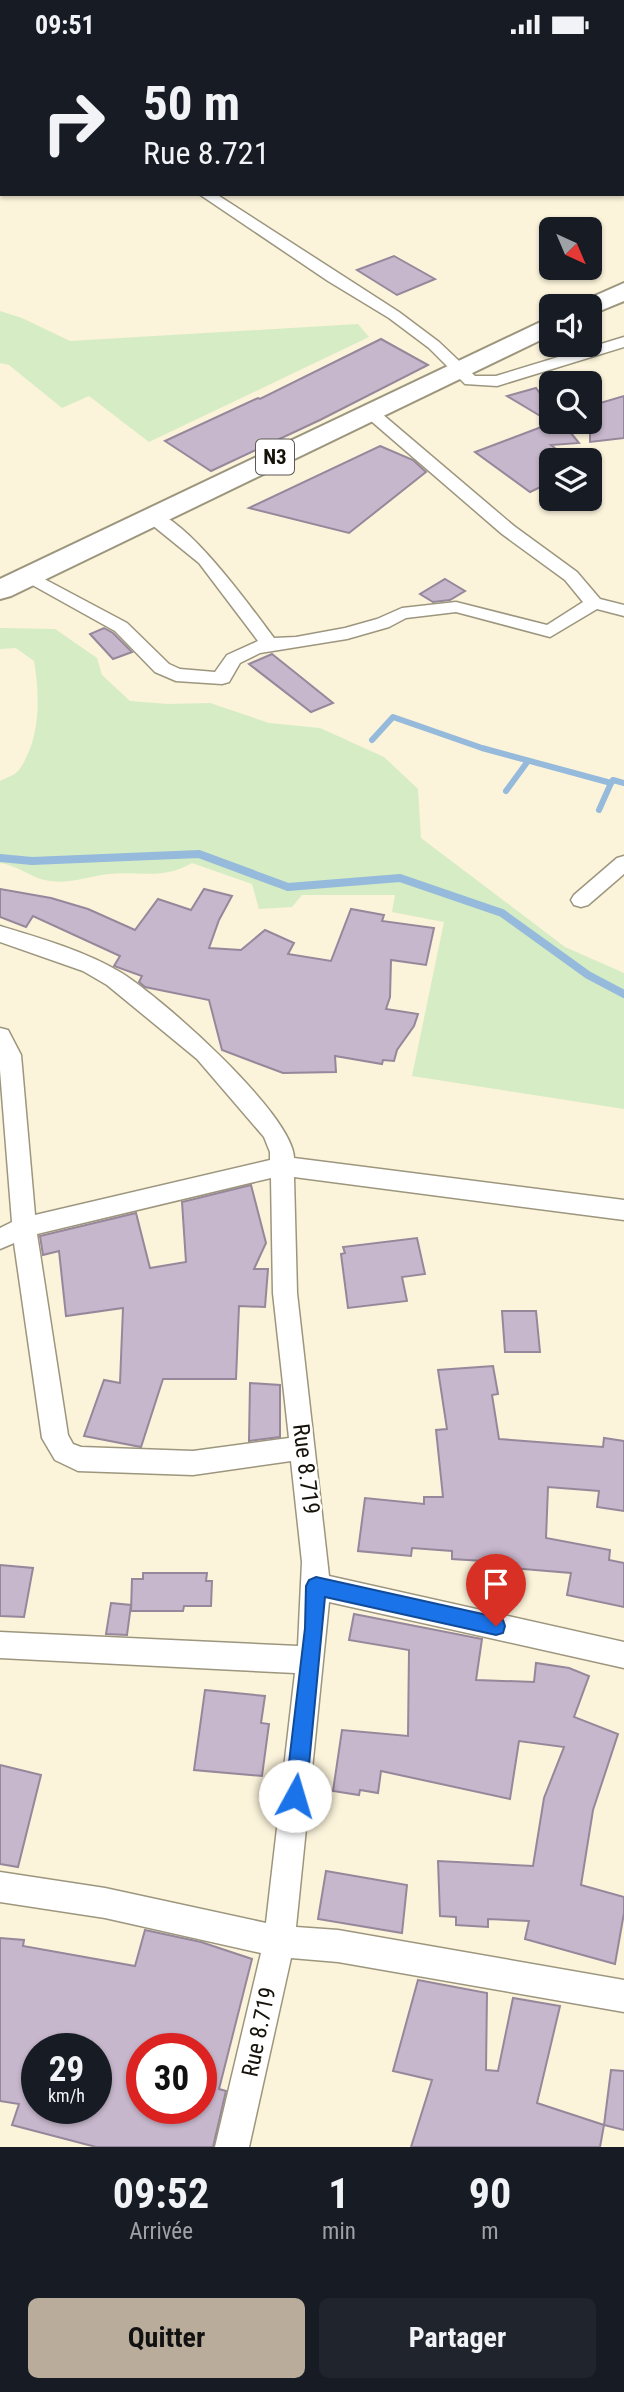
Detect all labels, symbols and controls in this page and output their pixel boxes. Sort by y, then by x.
text: 09:51 [35,10,95,40]
text: 50 m [143,75,240,132]
icon: right [28,77,119,168]
text: Rue 8.721 [143,134,269,172]
north arrow [539,217,602,280]
map controls [539,217,602,511]
button: sound [539,294,602,357]
button: search [539,371,602,434]
road number: N3 [256,439,294,475]
button: layers [539,448,602,511]
street label: Rue 8.719 [287,1422,325,1516]
pin [466,1554,526,1626]
icon: arrive [477,1565,515,1603]
position arrow [258,1759,332,1833]
street label: Rue 8.719 [236,1985,282,2079]
speed limit sign: 30 [126,2033,217,2124]
text: 29 [49,2049,84,2090]
text: km/h [48,2085,85,2106]
text: 09:52 [113,2169,209,2218]
text: 1 [328,2169,350,2218]
text: 90 [469,2169,511,2218]
text: Arrivée [129,2218,193,2245]
text: min [322,2218,356,2245]
text: m [481,2218,499,2245]
button: Quitter [28,2298,305,2378]
button: Partager [319,2298,596,2378]

